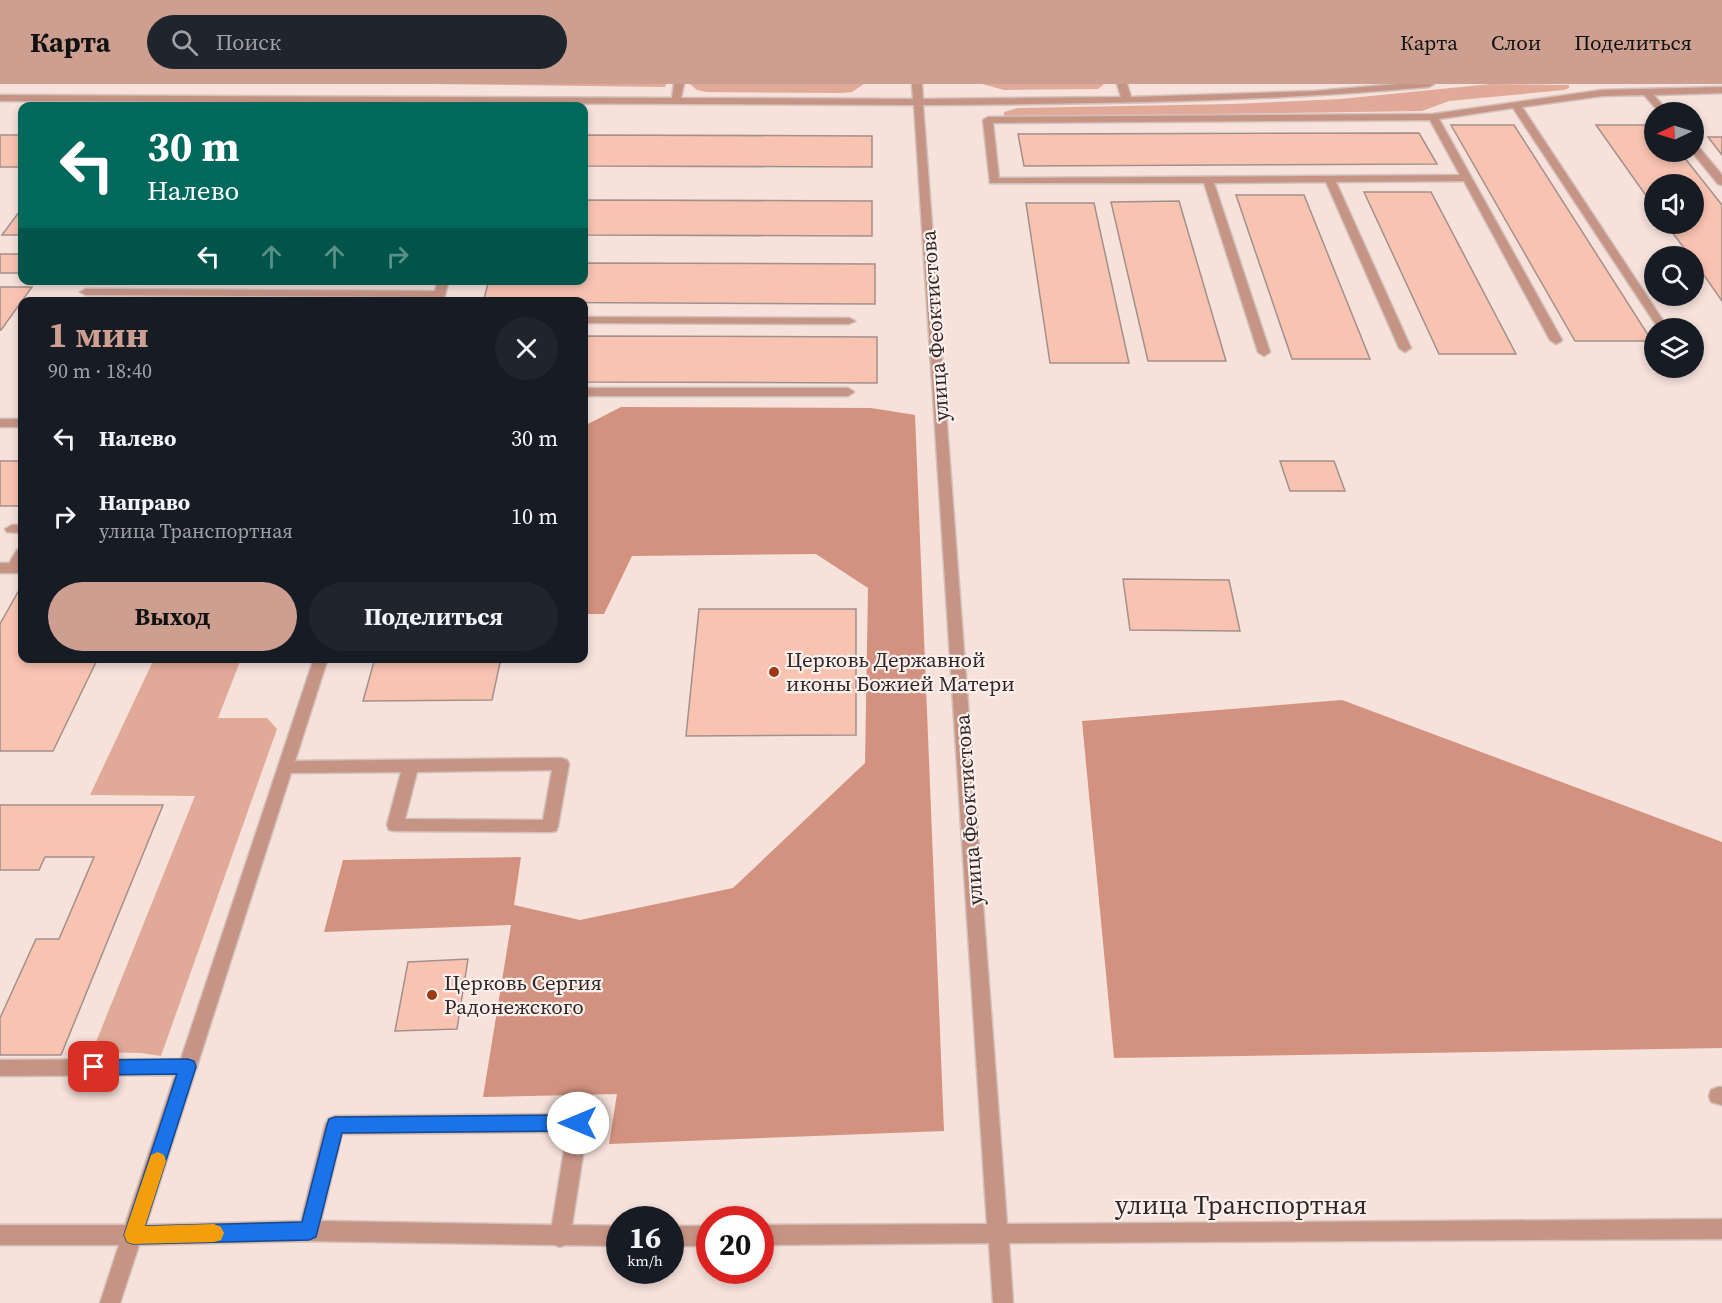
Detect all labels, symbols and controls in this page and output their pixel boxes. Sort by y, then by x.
search box [147,15,567,69]
text: Карта [30,23,111,61]
icon: search [168,26,201,59]
text: Поиск [216,27,281,57]
text: Карта [1400,28,1458,57]
text: Слои [1491,28,1541,57]
text: Поделиться [1574,28,1692,57]
north arrow [1644,102,1704,162]
map controls [1644,102,1704,378]
text: 30 m [147,117,240,175]
icon: left [48,126,126,204]
text: Налево [147,172,239,209]
button: sound [1644,174,1704,234]
street label: улица Феоктистова [913,229,956,423]
icon: left [192,240,225,273]
icon: ahead [255,240,288,273]
icon: ahead [318,240,351,273]
icon: right [381,240,414,273]
button: search [1644,246,1704,306]
text: 1 мин [48,310,149,359]
button: close [495,317,558,380]
button: layers [1644,318,1704,378]
text: 90 m · 18:40 [48,357,152,385]
icon: left [48,422,81,455]
text: Налево [99,423,176,453]
text: 30 m [511,423,558,453]
text: Направо [99,487,190,517]
icon: right [48,500,81,533]
text: 10 m [511,501,558,531]
text: улица Транспортная [99,517,293,545]
button: Выход [48,582,297,651]
button: Поделиться [309,582,558,651]
place label: Церковь Державной иконы Божией Матери [786,645,1015,698]
marker: Церковь Державной иконы Божией Матери [767,665,781,679]
street label: улица Феоктистова [947,713,990,907]
place label: Церковь Сергия Радонежского [444,968,602,1021]
marker: Церковь Сергия Радонежского [425,988,439,1002]
pin [68,1041,119,1092]
icon: arrive [77,1050,110,1083]
position arrow [546,1091,610,1155]
street label: улица Транспортная [1115,1187,1367,1223]
speed limit sign: 20 [696,1206,774,1284]
text: 16 [629,1217,661,1258]
text: km/h [627,1250,663,1271]

